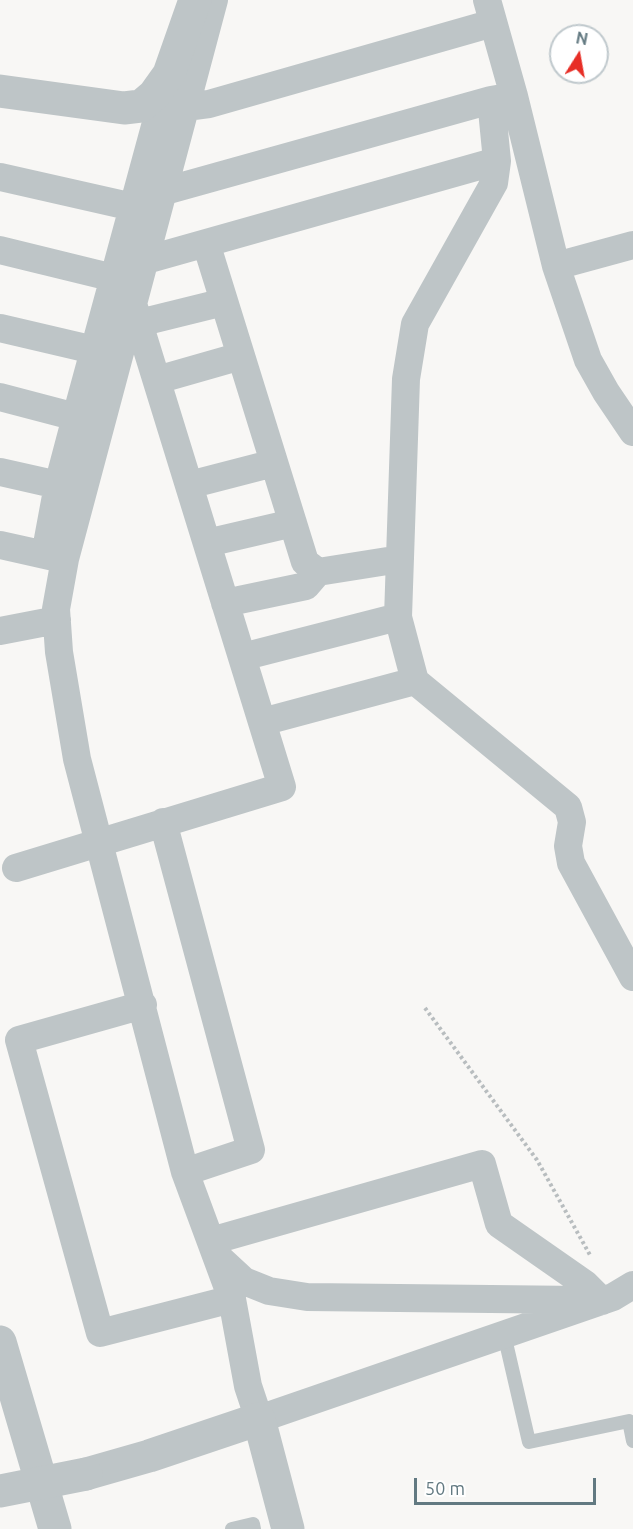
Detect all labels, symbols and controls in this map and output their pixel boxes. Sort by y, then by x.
north arrow [549,24,609,84]
text: N [574,28,590,48]
scale bar [417,1466,598,1504]
text: 50 m [425,1478,465,1498]

